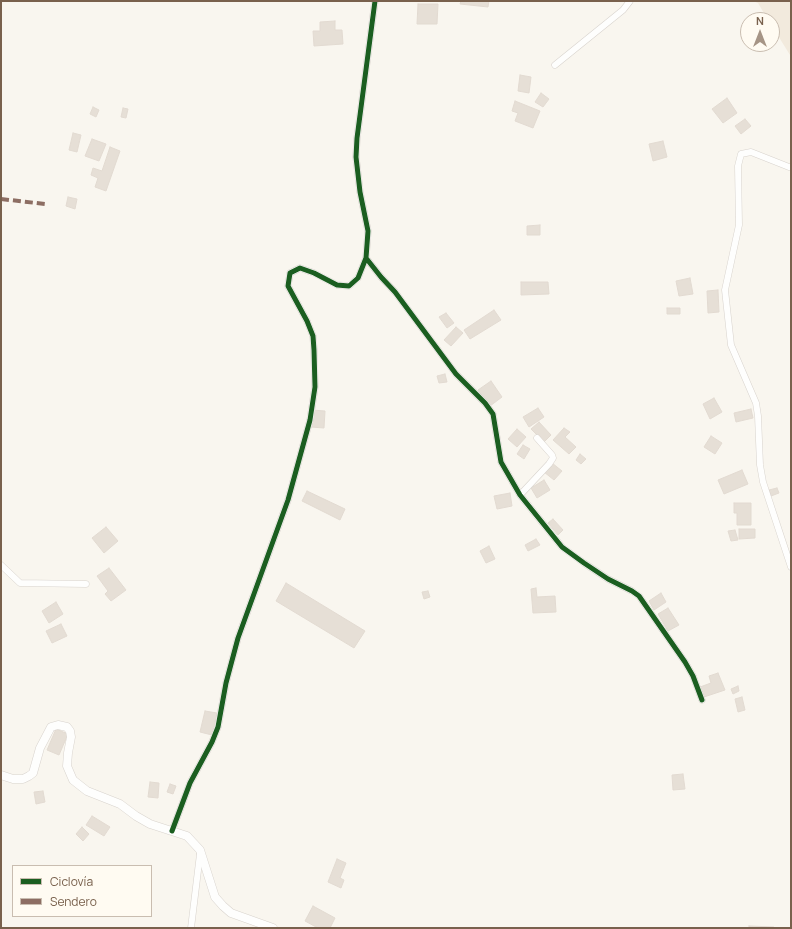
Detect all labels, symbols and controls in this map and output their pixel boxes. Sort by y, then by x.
north arrow [740,12,780,52]
text: N [756,13,764,28]
legend [12,865,152,917]
text: Ciclovía [50,873,93,890]
text: Sendero [50,893,97,910]

